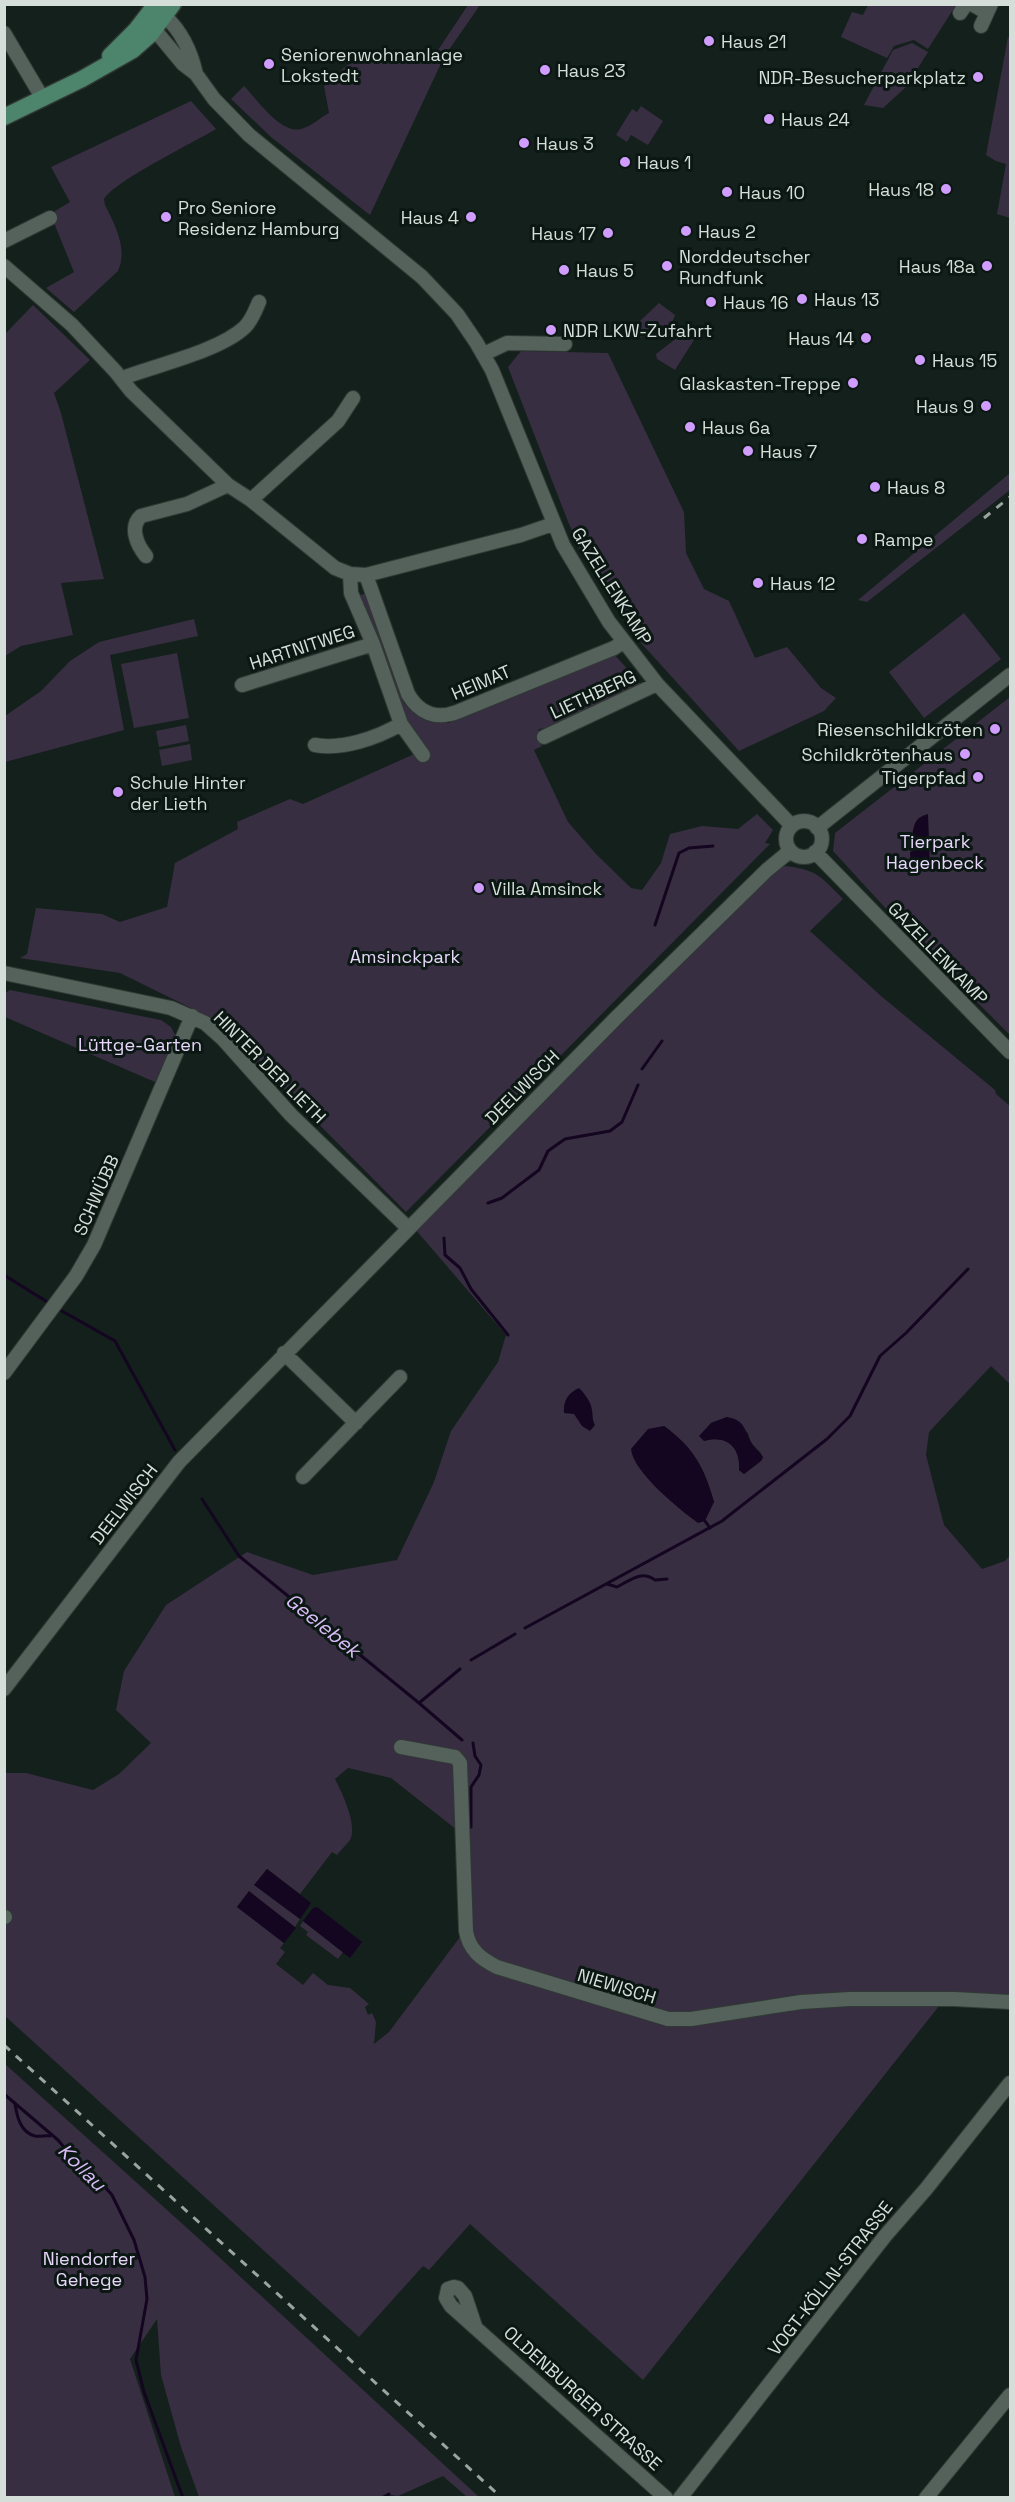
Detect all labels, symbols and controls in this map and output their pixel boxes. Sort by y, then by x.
place label: Haus 21 [721,30,786,53]
marker: Haus 21 [702,34,716,48]
place label: Seniorenwohnanlage Lokstedt [281,43,463,87]
marker: Seniorenwohnanlage Lokstedt [262,57,276,71]
place label: Haus 23 [557,59,626,82]
marker: Haus 23 [538,63,552,77]
place label: NDR-Besucherparkplatz [758,66,966,89]
marker: NDR-Besucherparkplatz [971,70,985,84]
place label: Haus 24 [781,108,850,131]
marker: Haus 24 [762,112,776,126]
place label: Haus 3 [536,132,594,155]
marker: Haus 3 [517,136,531,150]
place label: Haus 1 [637,151,692,174]
marker: Haus 1 [618,155,632,169]
place label: Haus 18 [868,178,934,201]
place label: Haus 10 [739,181,805,204]
marker: Haus 18 [939,182,953,196]
marker: Haus 10 [720,185,734,199]
place label: Pro Seniore Residenz Hamburg [178,196,339,240]
place label: Haus 4 [401,206,459,229]
marker: Pro Seniore Residenz Hamburg [159,210,173,224]
marker: Haus 4 [464,210,478,224]
place label: Haus 2 [698,220,756,243]
place label: Haus 17 [531,222,596,245]
marker: Haus 2 [679,224,693,238]
marker: Haus 17 [601,226,615,240]
place label: Norddeutscher Rundfunk [679,245,811,289]
place label: Haus 18a [899,255,975,278]
place label: Haus 5 [576,259,634,282]
marker: Norddeutscher Rundfunk [660,259,674,273]
marker: Haus 18a [980,259,994,273]
marker: Haus 5 [557,263,571,277]
place label: Haus 13 [814,288,879,311]
place label: Haus 16 [723,291,789,314]
marker: Haus 13 [795,292,809,306]
marker: Haus 16 [704,295,718,309]
place label: NDR LKW-Zufahrt [563,319,712,342]
marker: NDR LKW-Zufahrt [544,323,558,337]
place label: Haus 14 [788,327,854,350]
marker: Haus 14 [859,331,873,345]
place label: Haus 15 [932,349,997,372]
marker: Haus 15 [913,353,927,367]
place label: Glaskasten-Treppe [679,372,841,395]
marker: Glaskasten-Treppe [846,376,860,390]
place label: Haus 9 [916,395,974,418]
marker: Haus 9 [979,399,993,413]
place label: Haus 6a [702,416,770,439]
marker: Haus 6a [683,420,697,434]
place label: Haus 7 [760,440,817,463]
marker: Haus 7 [741,444,755,458]
place label: Haus 8 [887,476,945,499]
marker: Haus 8 [868,480,882,494]
street label: GAZELLENKAMP [567,523,657,649]
place label: Rampe [874,528,933,551]
marker: Rampe [855,532,869,546]
place label: Haus 12 [770,572,835,595]
marker: Haus 12 [751,576,765,590]
street label: HARTNITWEG [246,619,358,675]
street label: HEIMAT [448,659,515,705]
street label: LIETHBERG [546,664,640,724]
place label: Riesenschildkröten [817,718,983,741]
marker: Riesenschildkröten [988,722,1002,736]
place label: Schildkrötenhaus [802,743,953,766]
marker: Schildkrötenhaus [958,747,972,761]
place label: Tigerpfad [881,766,966,789]
marker: Tigerpfad [971,770,985,784]
place label: Schule Hinter der Lieth [130,771,246,815]
marker: Schule Hinter der Lieth [111,785,125,799]
park label: Tierpark Hagenbeck [886,830,984,874]
place label: Villa Amsinck [491,877,603,900]
marker: Villa Amsinck [472,881,486,895]
street label: GAZELLENKAMP [883,897,993,1009]
park label: Amsinckpark [350,945,461,968]
street label: HINTER DER LIETH [209,1006,331,1128]
park label: Lüttge-Garten [78,1033,202,1056]
street label: DEELWISCH [480,1045,564,1129]
street label: SCHWÜBB [68,1151,124,1239]
street label: DEELWISCH [85,1459,163,1549]
water label: Geelebek [280,1587,368,1665]
street label: NIEWISCH [575,1963,659,2009]
water label: Kollau [52,2137,113,2198]
street label: VOGT-KÖLLN-STRASSE [763,2196,897,2360]
park label: Niendorfer Gehege [43,2247,135,2291]
street label: OLDENBURGER STRASSE [499,2321,667,2475]

